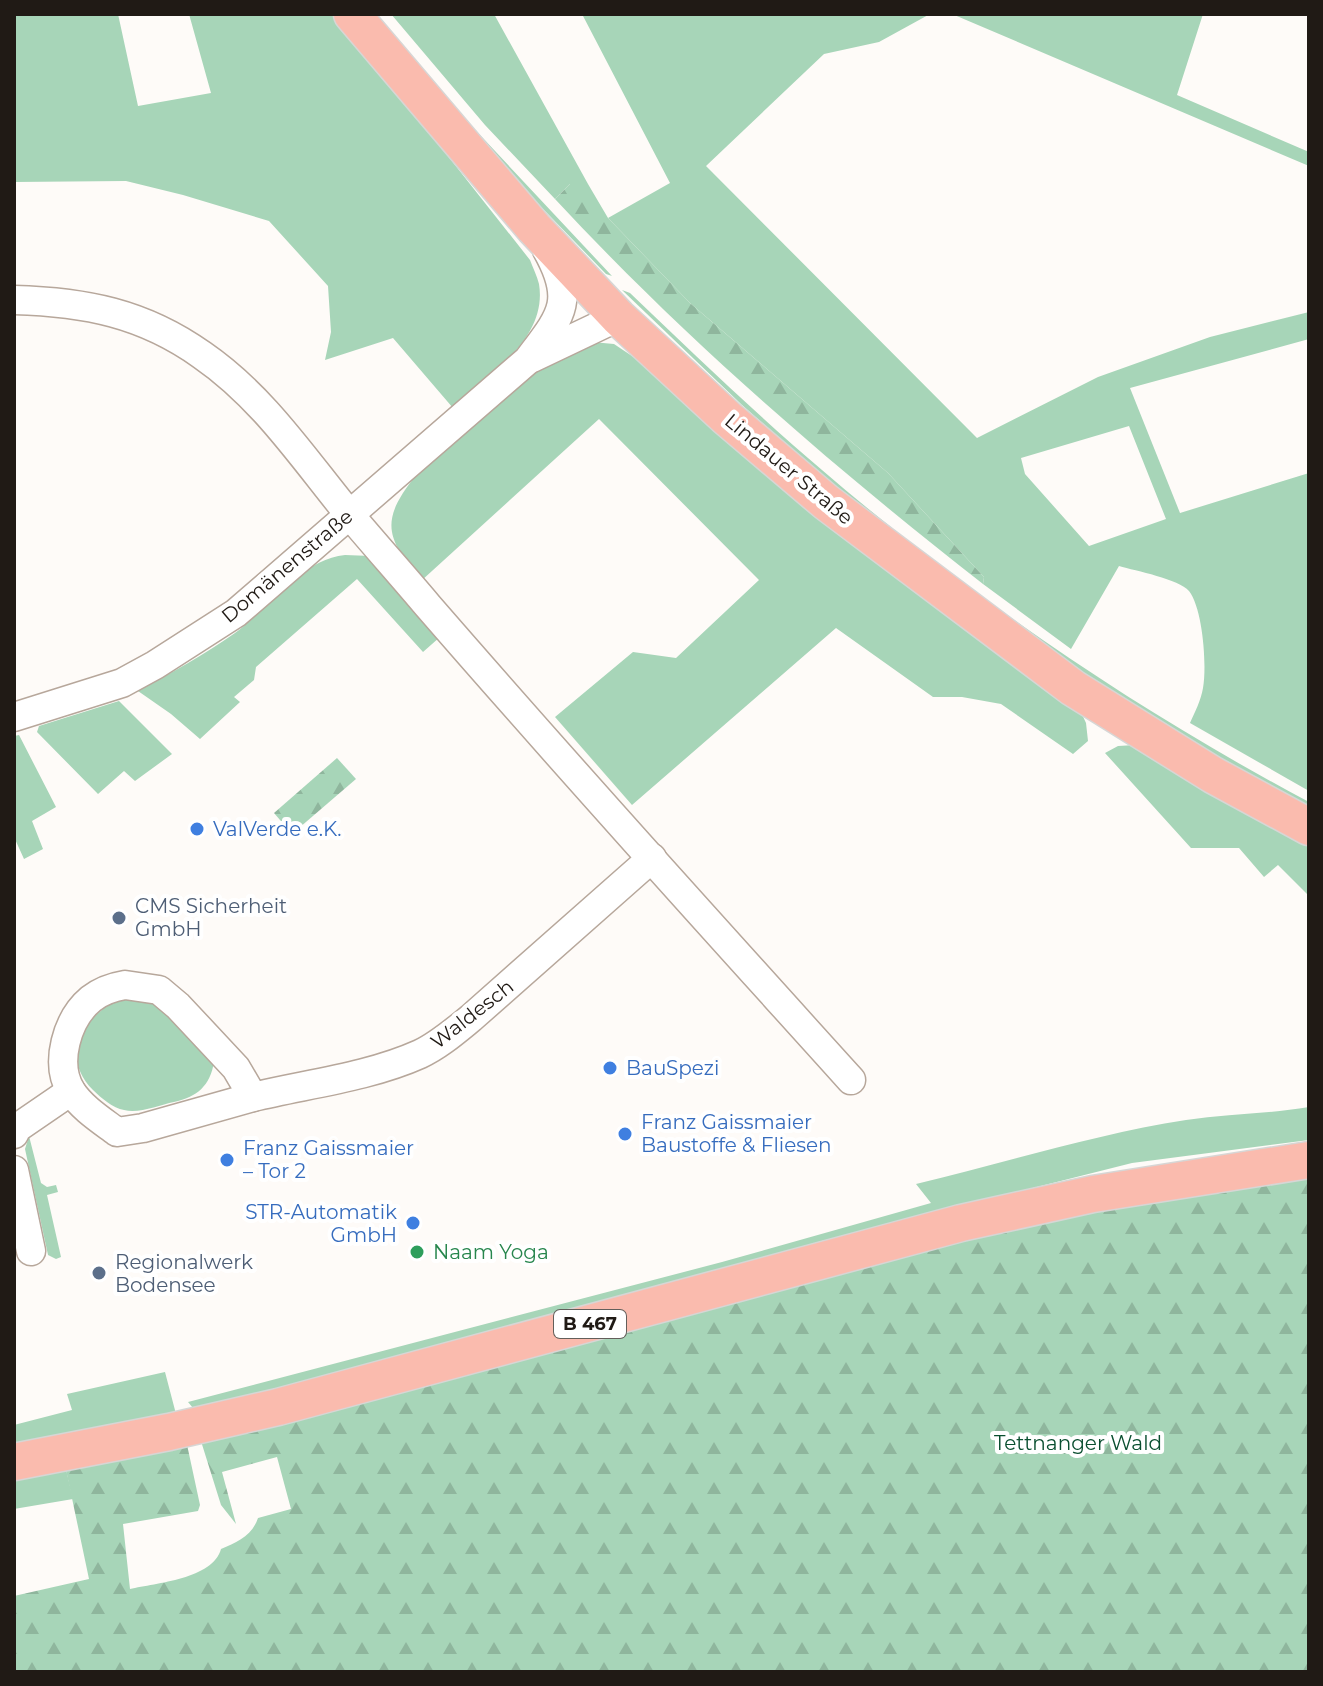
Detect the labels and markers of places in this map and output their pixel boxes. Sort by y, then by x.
place label: ValVerde e.K. [213,817,341,841]
marker: ValVerde e.K. [188,820,206,838]
place label: CMS Sicherheit GmbH [135,894,287,941]
marker: CMS Sicherheit GmbH [110,909,128,927]
place label: BauSpezi [626,1056,719,1080]
marker: BauSpezi [601,1059,619,1077]
place label: Franz Gaissmaier Baustoffe & Fliesen [641,1110,832,1157]
marker: Franz Gaissmaier Baustoffe & Fliesen [616,1125,634,1143]
place label: Franz Gaissmaier – Tor 2 [243,1136,414,1183]
marker: Franz Gaissmaier – Tor 2 [218,1151,236,1169]
place label: STR-Automatik GmbH [245,1200,397,1247]
marker: STR-Automatik GmbH [404,1214,422,1232]
place label: Naam Yoga [433,1240,549,1264]
marker: Naam Yoga [408,1243,426,1261]
place label: Regionalwerk Bodensee [115,1250,253,1297]
marker: Regionalwerk Bodensee [90,1264,108,1282]

